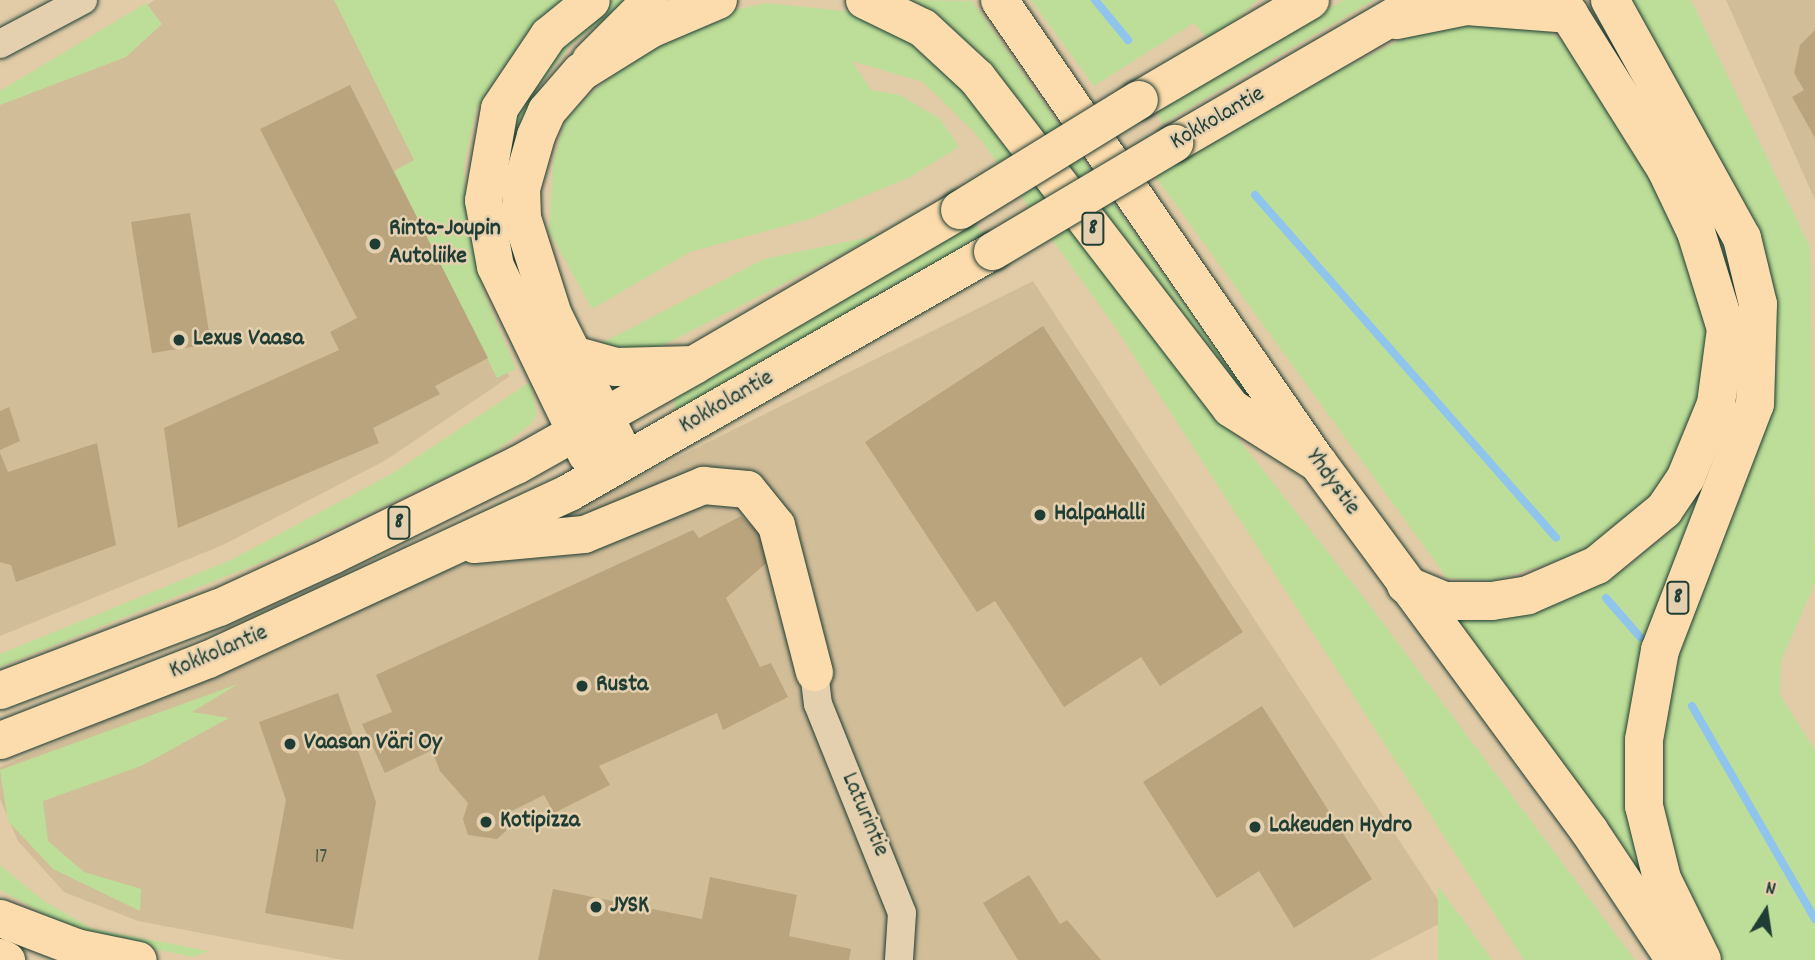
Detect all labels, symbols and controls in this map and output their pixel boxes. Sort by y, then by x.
street label: Kokkolantie [1166,81,1270,157]
road number: 8 [1081,210,1105,248]
place label: Rinta-Joupin Autoliike [389,216,501,272]
marker: Rinta-Joupin Autoliike [367,236,383,252]
place label: Lexus Vaasa [193,326,304,354]
marker: Lexus Vaasa [171,332,187,348]
street label: Kokkolantie [675,365,779,441]
street label: Yhdystie [1298,444,1366,522]
place label: HalpaHalli [1054,501,1145,529]
road number: 8 [387,503,411,542]
marker: HalpaHalli [1032,507,1048,523]
road number: 8 [1666,578,1690,618]
street label: Kokkolantie [166,619,272,687]
place label: Rusta [596,672,648,700]
marker: Rusta [574,678,590,694]
place label: Vaasan Väri Oy [304,730,442,758]
marker: Vaasan Väri Oy [282,736,298,752]
street label: Laturintie [833,769,895,861]
place label: Kotipizza [500,808,580,836]
place label: Lakeuden Hydro [1269,813,1412,841]
marker: Kotipizza [478,814,494,830]
marker: Lakeuden Hydro [1247,819,1263,835]
house number: 17 [315,845,327,871]
north arrow [1731,876,1801,946]
text: N [1763,876,1778,904]
place label: JYSK [610,893,649,921]
marker: JYSK [588,899,604,915]

